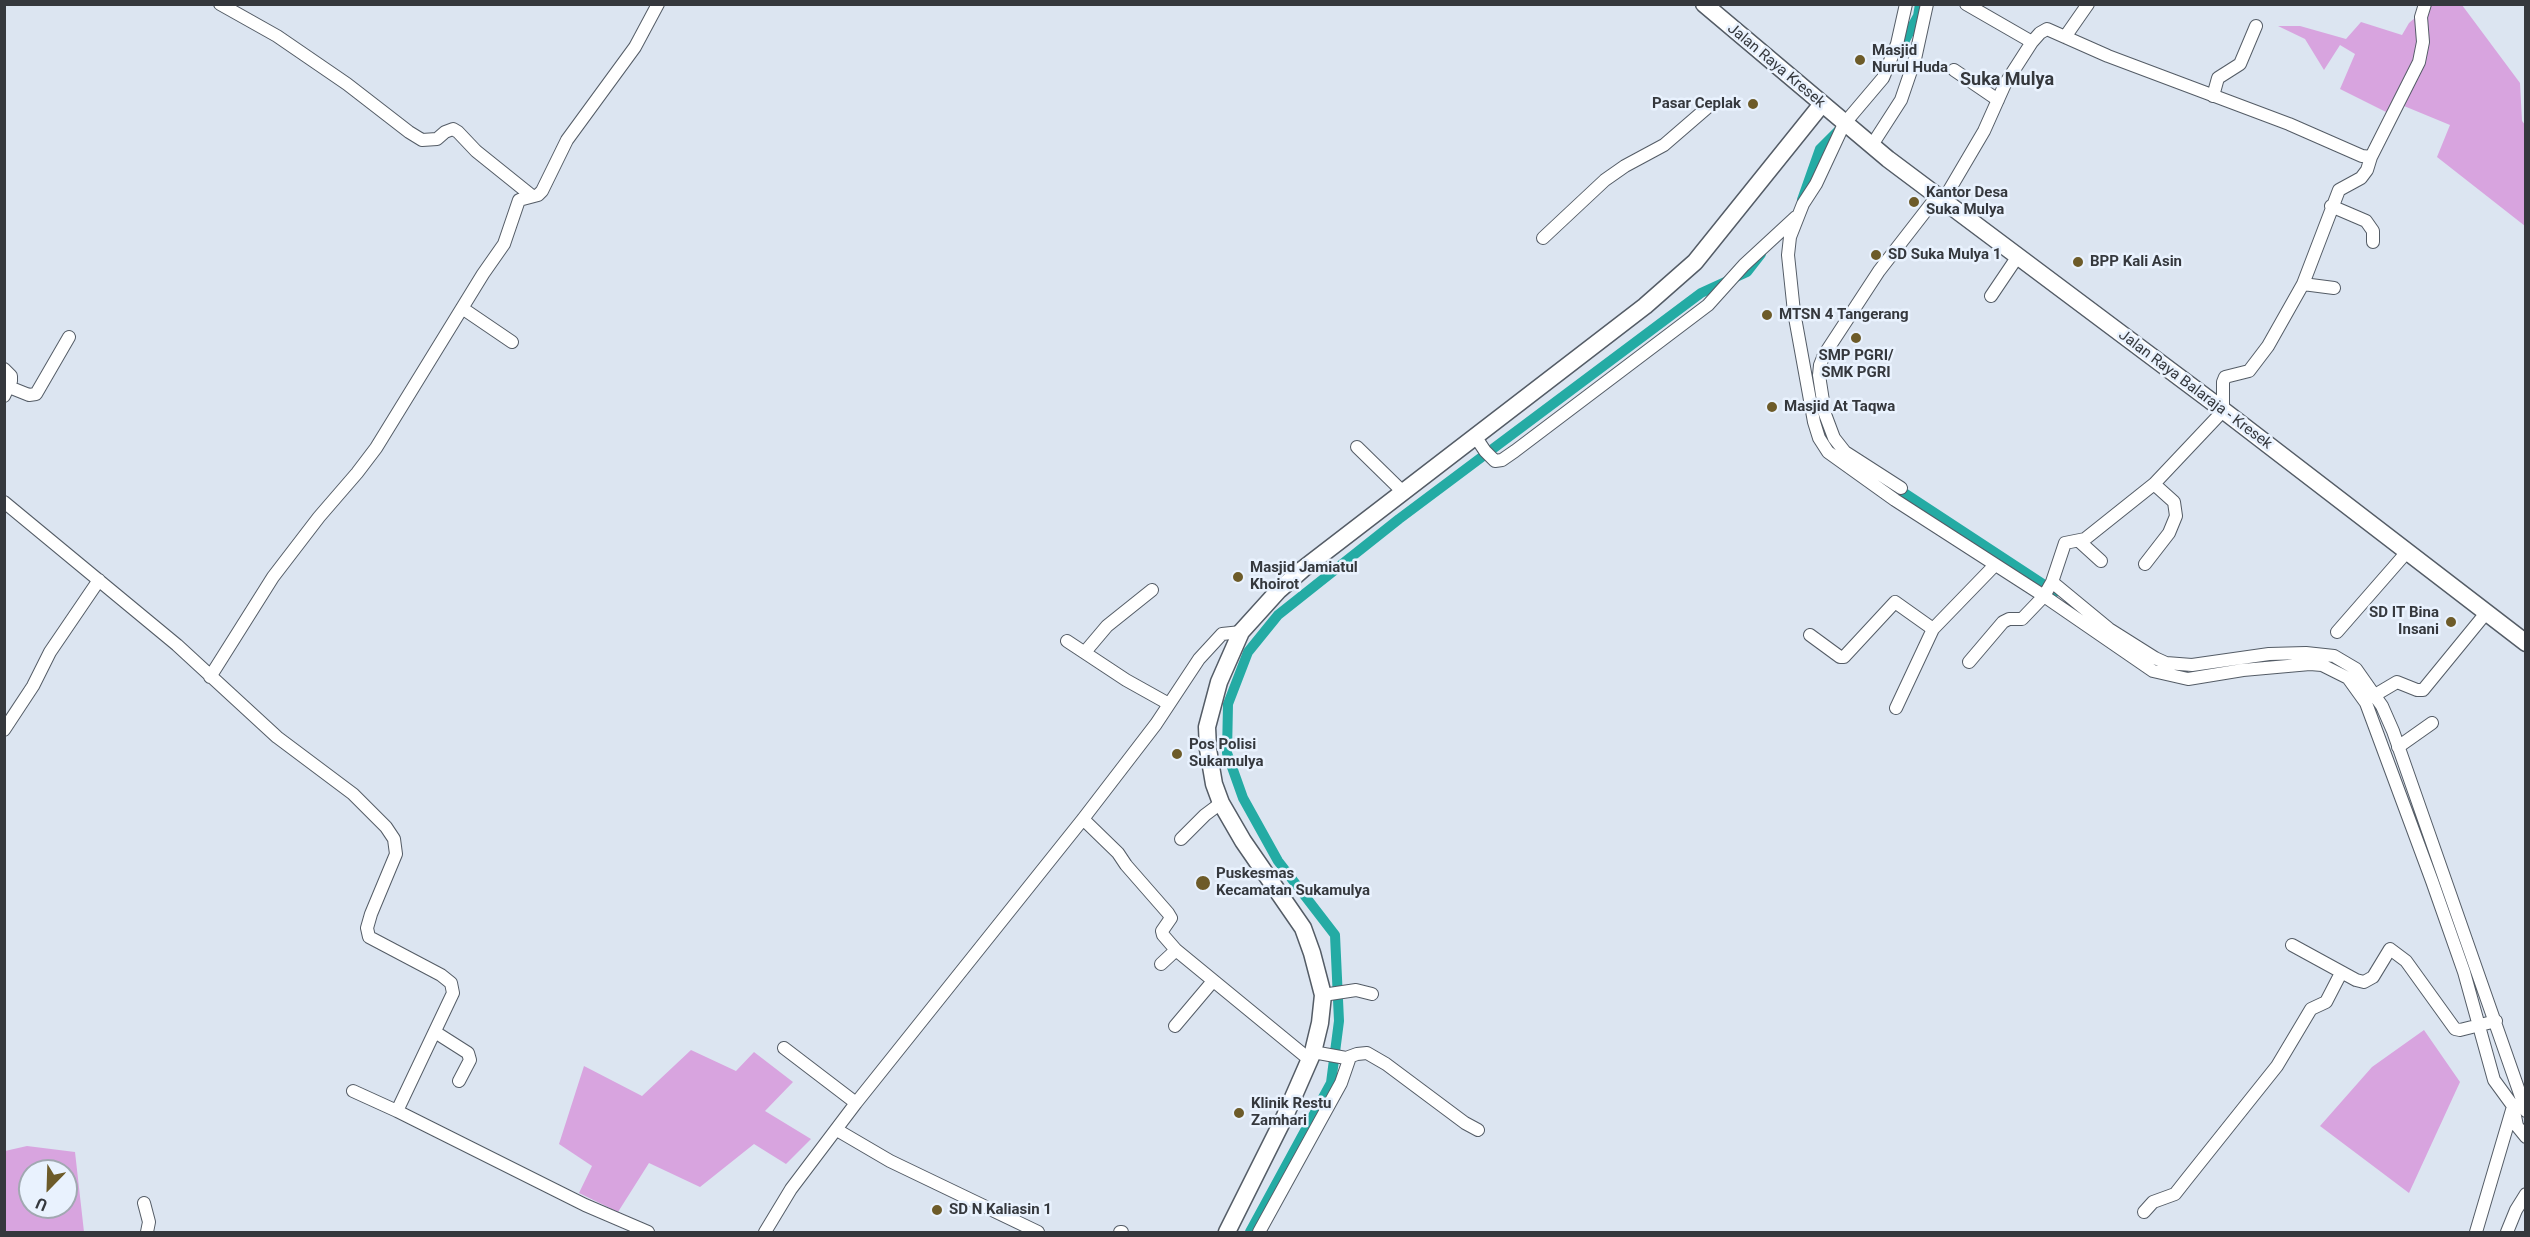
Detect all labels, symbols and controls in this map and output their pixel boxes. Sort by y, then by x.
street label: Jalan Raya Kresek [1723,20,1829,112]
place label: Masjid Nurul Huda [1872,42,1948,77]
marker: Masjid Nurul Huda [1853,53,1867,67]
district label: Suka Mulya [1960,69,2054,91]
place label: Pasar Ceplak [1652,95,1741,113]
marker: Pasar Ceplak [1746,97,1760,111]
place label: Kantor Desa Suka Mulya [1926,184,2008,219]
marker: Kantor Desa Suka Mulya [1907,195,1921,209]
place label: SD Suka Mulya 1 [1888,246,2001,264]
marker: SD Suka Mulya 1 [1869,248,1883,262]
place label: BPP Kali Asin [2090,253,2182,271]
marker: BPP Kali Asin [2071,255,2085,269]
place label: MTSN 4 Tangerang [1779,306,1909,324]
marker: MTSN 4 Tangerang [1760,308,1774,322]
street label: Jalan Raya Balaraja - Kresek [2115,326,2275,454]
marker: SMP PGRI/ SMK PGRI [1849,331,1863,345]
place label: SMP PGRI/ SMK PGRI [1818,347,1894,382]
place label: Masjid At Taqwa [1784,398,1895,416]
marker: Masjid At Taqwa [1765,400,1779,414]
place label: Masjid Jamiatul Khoirot [1250,559,1358,594]
marker: Masjid Jamiatul Khoirot [1231,570,1245,584]
place label: SD IT Bina Insani [2369,604,2439,639]
marker: SD IT Bina Insani [2444,615,2458,629]
place label: Pos Polisi Sukamulya [1189,736,1264,771]
marker: Pos Polisi Sukamulya [1170,747,1184,761]
place label: Puskesmas Kecamatan Sukamulya [1216,865,1370,900]
marker: Puskesmas Kecamatan Sukamulya [1194,874,1212,892]
place label: Klinik Restu Zamhari [1251,1095,1331,1130]
marker: Klinik Restu Zamhari [1232,1106,1246,1120]
north arrow [18,1159,78,1219]
text: U [33,1193,50,1215]
place label: SD N Kaliasin 1 [949,1201,1052,1219]
marker: SD N Kaliasin 1 [930,1203,944,1217]

